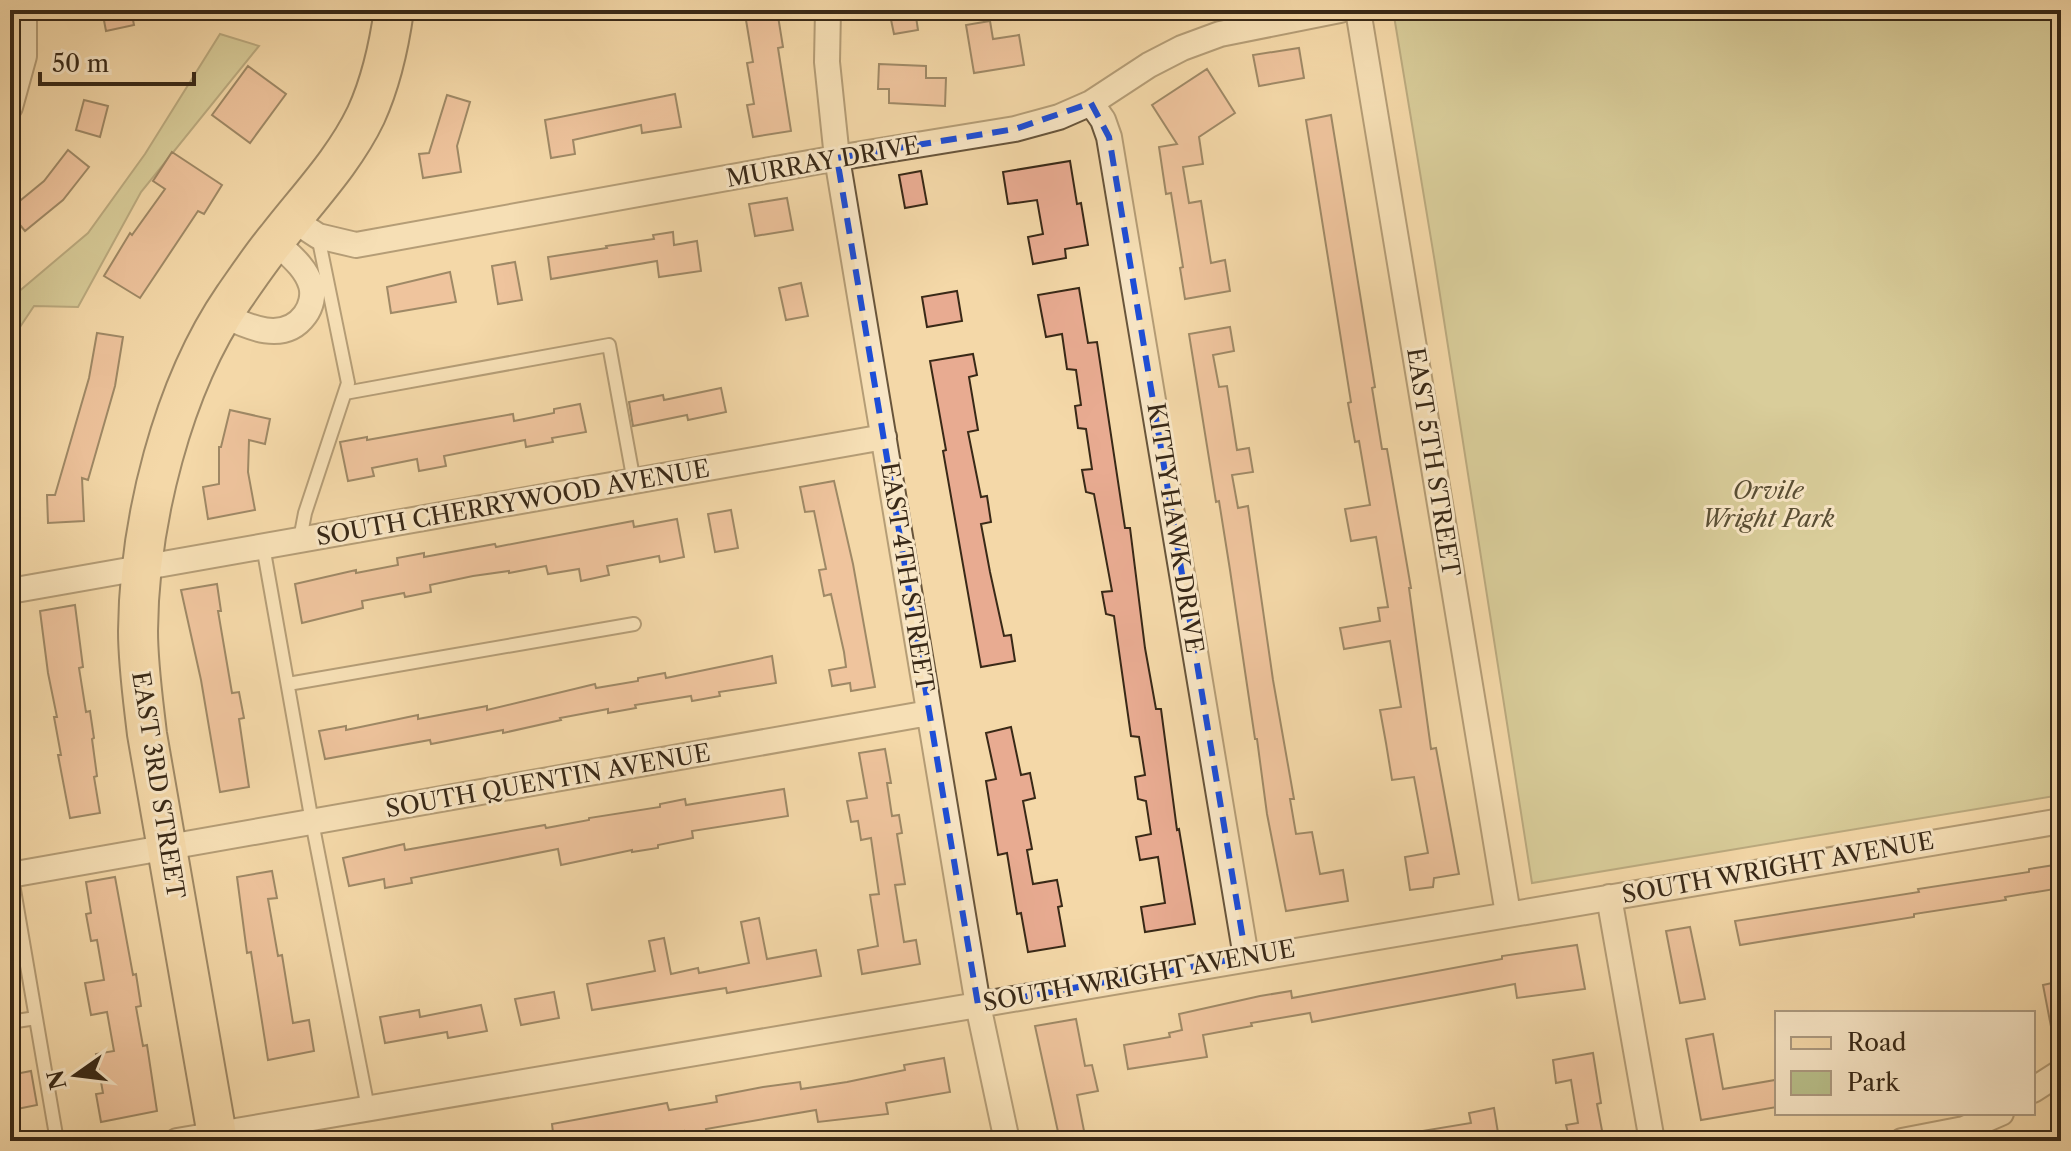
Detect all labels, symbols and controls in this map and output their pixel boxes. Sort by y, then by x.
scale bar [40,36,194,86]
text: 50 m [52,49,109,78]
street label: MURRAY DRIVE [724,130,922,193]
street label: EAST 5TH STREET [1401,345,1466,578]
street label: KITTY HAWK DRIVE [1141,401,1210,655]
street label: SOUTH CHERRYWOOD AVENUE [314,454,712,551]
street label: EAST 4TH STREET [875,460,940,694]
park label: Orvile Wright Park [1702,476,1835,533]
street label: EAST 3RD STREET [126,669,191,901]
street label: SOUTH QUENTIN AVENUE [383,738,712,823]
street label: SOUTH WRIGHT AVENUE [1620,826,1936,909]
street label: SOUTH WRIGHT AVENUE [981,934,1297,1017]
legend [1775,1011,2035,1115]
text: Road [1847,1028,1907,1057]
north arrow [36,1035,116,1115]
text: N [42,1067,72,1092]
text: Park [1847,1068,1900,1097]

